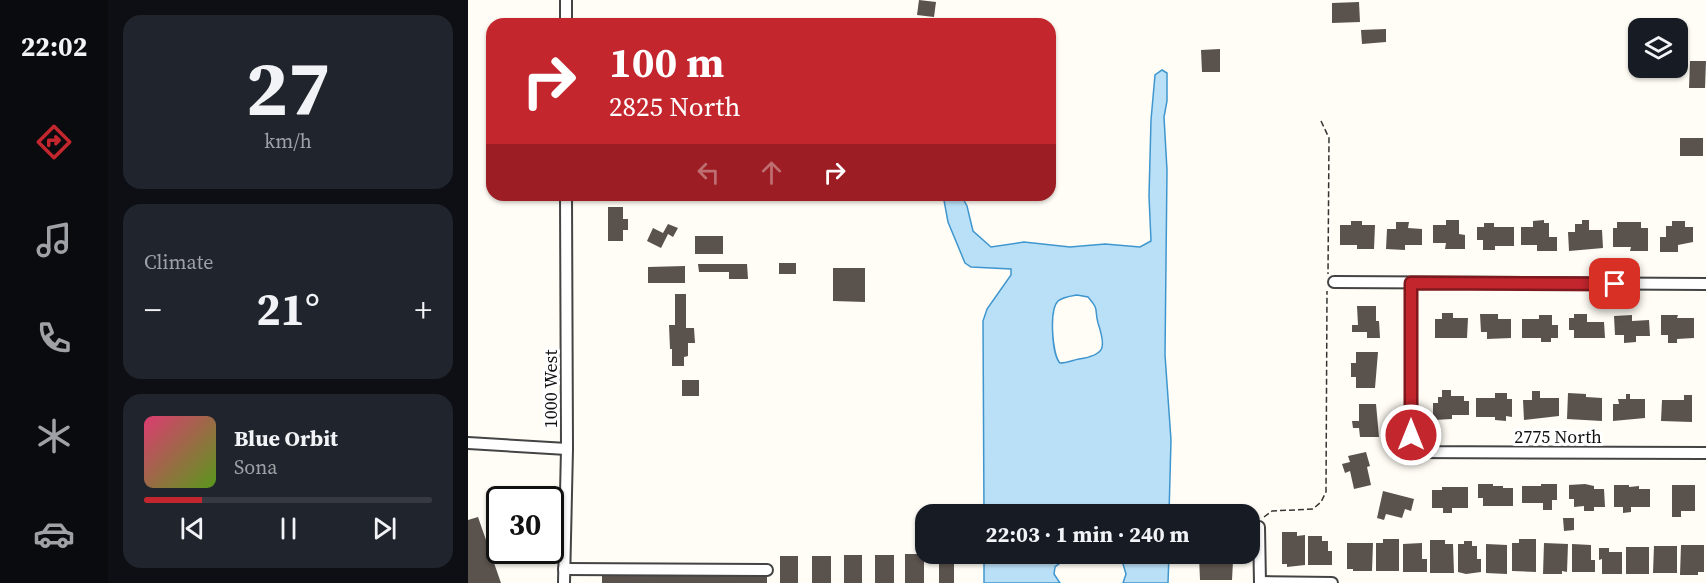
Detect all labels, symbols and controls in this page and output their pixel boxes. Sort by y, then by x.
map controls [1628,18,1688,78]
button: layers [1628,18,1688,78]
text: 22:02 [21,28,87,65]
text: 100 m [609,33,724,91]
text: 27 [246,34,330,141]
icon: right [510,42,588,120]
text: 2825 North [609,88,741,125]
icon: directions [33,121,75,163]
text: km/h [264,127,312,155]
icon: left [692,156,725,189]
icon: ahead [755,156,788,189]
icon: right [818,156,851,189]
icon: music [33,219,75,261]
text: Climate [144,248,213,276]
pin [1589,258,1640,309]
icon: arrive [1598,267,1631,300]
text: 21° [256,278,320,340]
text: − [144,287,162,332]
text: + [414,287,432,332]
icon: phone [33,317,75,359]
street label: 1000 West [538,350,563,428]
position arrow [1379,403,1443,467]
icon: climate [33,415,75,457]
text: Blue Orbit [234,423,338,453]
street label: 2775 North [1514,424,1602,449]
text: Sona [234,453,278,481]
speed limit sign: 30 [486,486,564,564]
icon: previous [176,512,209,545]
icon: pause [272,512,305,545]
icon: next [368,512,401,545]
icon: car [33,513,75,555]
text: 22:03 · 1 min · 240 m [986,519,1189,549]

